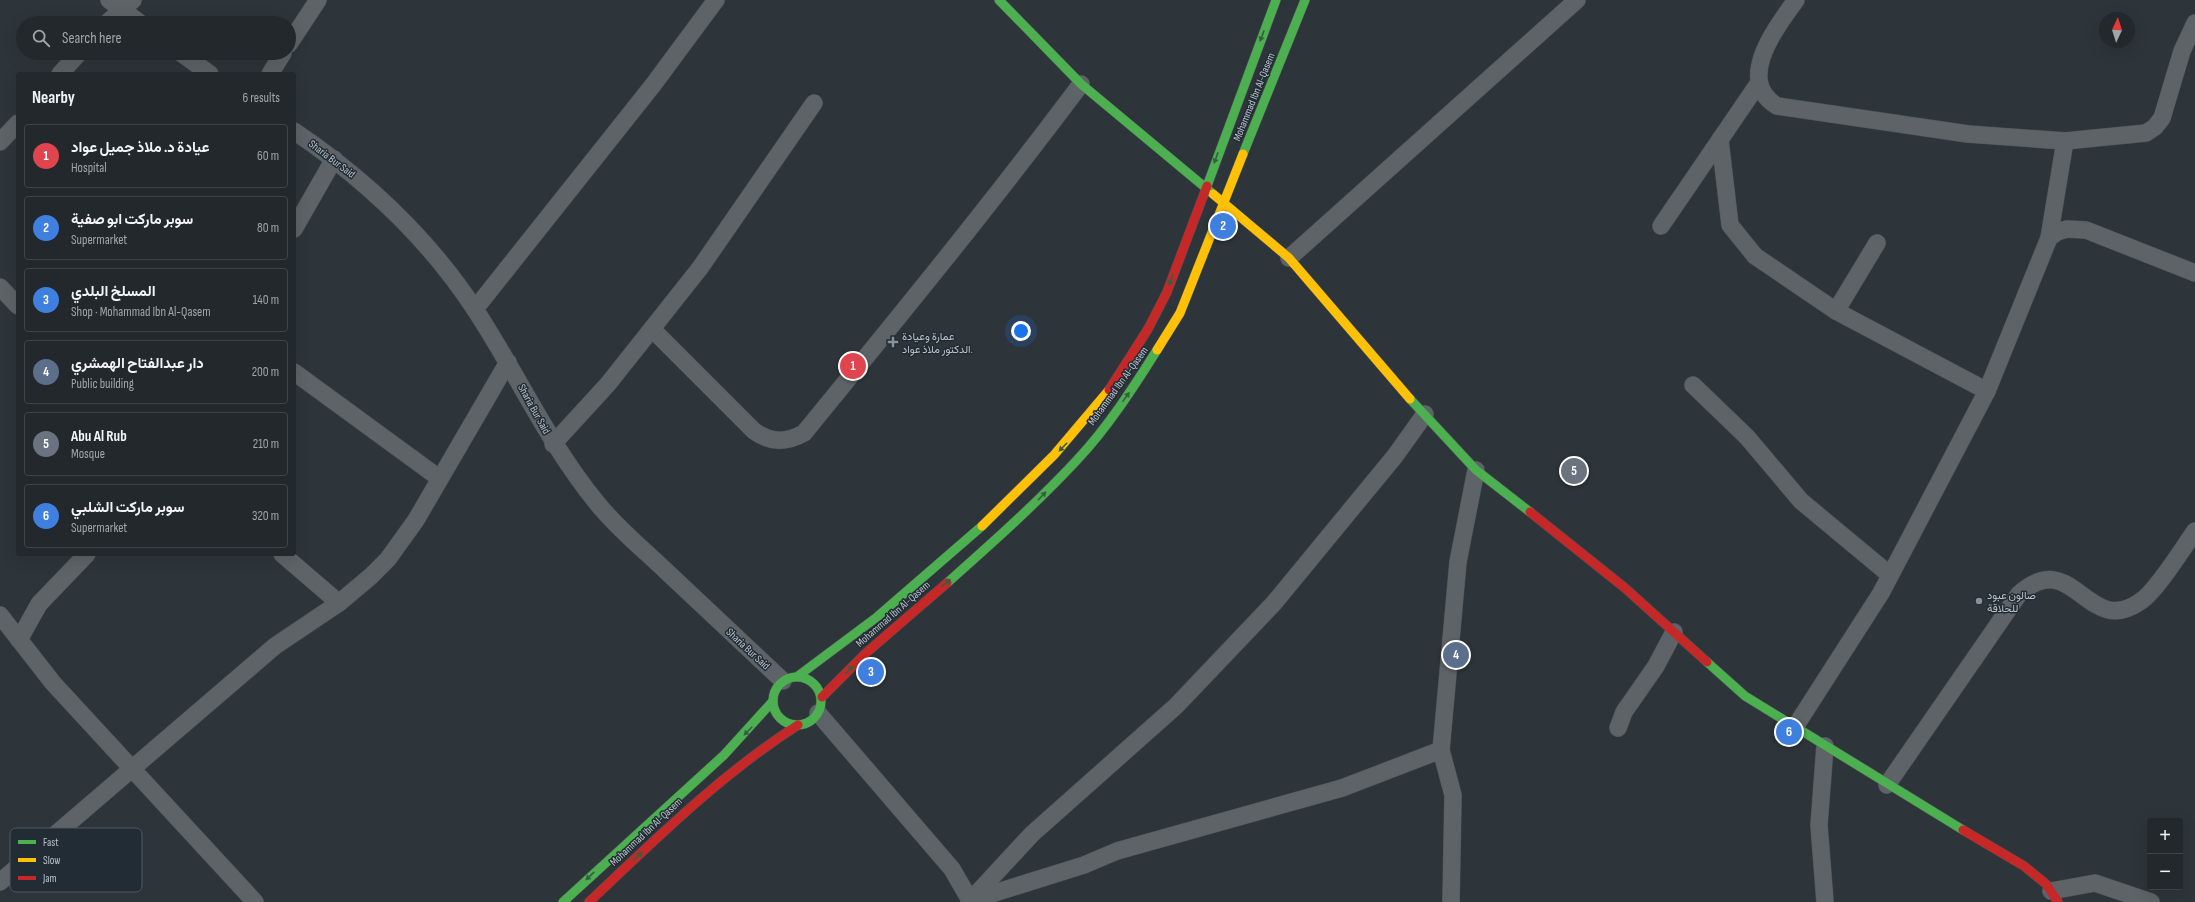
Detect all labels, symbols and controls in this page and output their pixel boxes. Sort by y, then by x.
north arrow [2099,12,2135,48]
search box [16,16,296,60]
icon: search [30,27,52,49]
text: Search here [62,29,122,48]
one-way arrow [1258,31,1264,43]
street label: Mohammad Ibn Al-Qasem [1230,51,1278,143]
text: Nearby [32,88,75,108]
text: 6 results [242,90,280,106]
street label: Sharia Bur Said [306,137,358,181]
text: عيادة د. ملاذ جميل عواد [71,138,209,157]
text: 1 [43,148,49,164]
text: 60 m [257,148,279,164]
one-way arrow [1212,152,1218,164]
text: Hospital [71,160,107,176]
text: سوبر ماركت ابو صفية [71,210,193,229]
pin: 2 [1210,211,1236,241]
text: 2 [43,220,49,236]
text: 80 m [257,220,279,236]
text: Supermarket [71,232,127,248]
one-way arrow [1168,275,1174,287]
text: المسلخ البلدي [71,282,156,301]
text: 3 [43,292,49,308]
text: 140 m [253,292,279,308]
text: Shop · Mohammad Ibn Al-Qasem [71,304,211,320]
your location [1011,321,1031,341]
place label: عمارة وعيادة الدكتور ملاذ عواد. [902,330,973,356]
marker: عمارة وعيادة الدكتور ملاذ عواد. [887,336,899,348]
street label: Mohammad Ibn Al-Qasem [1085,344,1151,428]
pin: 1 [840,351,866,381]
text: دار عبدالفتاح الهمشري [71,354,204,373]
text: 4 [43,364,49,380]
text: 200 m [252,364,279,380]
text: Public building [71,376,134,392]
street label: Sharia Bur Said [515,382,553,436]
one-way arrow [1122,392,1130,402]
text: Abu Al Rub [71,427,127,446]
text: 5 [43,436,49,452]
text: 210 m [253,436,279,452]
one-way arrow [1058,442,1068,452]
text: Mosque [71,446,105,462]
pin: 5 [1561,456,1587,486]
one-way arrow [1038,491,1047,501]
text: سوبر ماركت الشلبي [71,498,184,517]
text: 6 [43,508,49,524]
text: 320 m [252,508,279,524]
text: Supermarket [71,520,127,536]
street label: Mohammad Ibn Al-Qasem [853,578,933,650]
one-way arrow [941,579,951,588]
place label: صالون عبود للحلاقة [1987,589,2036,615]
marker: صالون عبود للحلاقة [1974,596,1984,606]
street label: Sharia Bur Said [724,626,773,673]
pin: 4 [1443,640,1469,670]
pin: 3 [858,657,884,687]
one-way arrow [844,665,854,675]
pin: 6 [1776,717,1802,747]
one-way arrow [743,726,752,736]
street label: Mohammad Ibn Al-Qasem [607,795,685,869]
map controls [2147,818,2183,890]
button: + [2147,818,2183,854]
legend [10,828,142,892]
text: Fast [43,836,59,849]
one-way arrow [633,851,643,861]
text: Slow [43,854,60,867]
button: − [2147,854,2183,890]
one-way arrow [586,871,595,880]
text: Jam [42,872,57,885]

